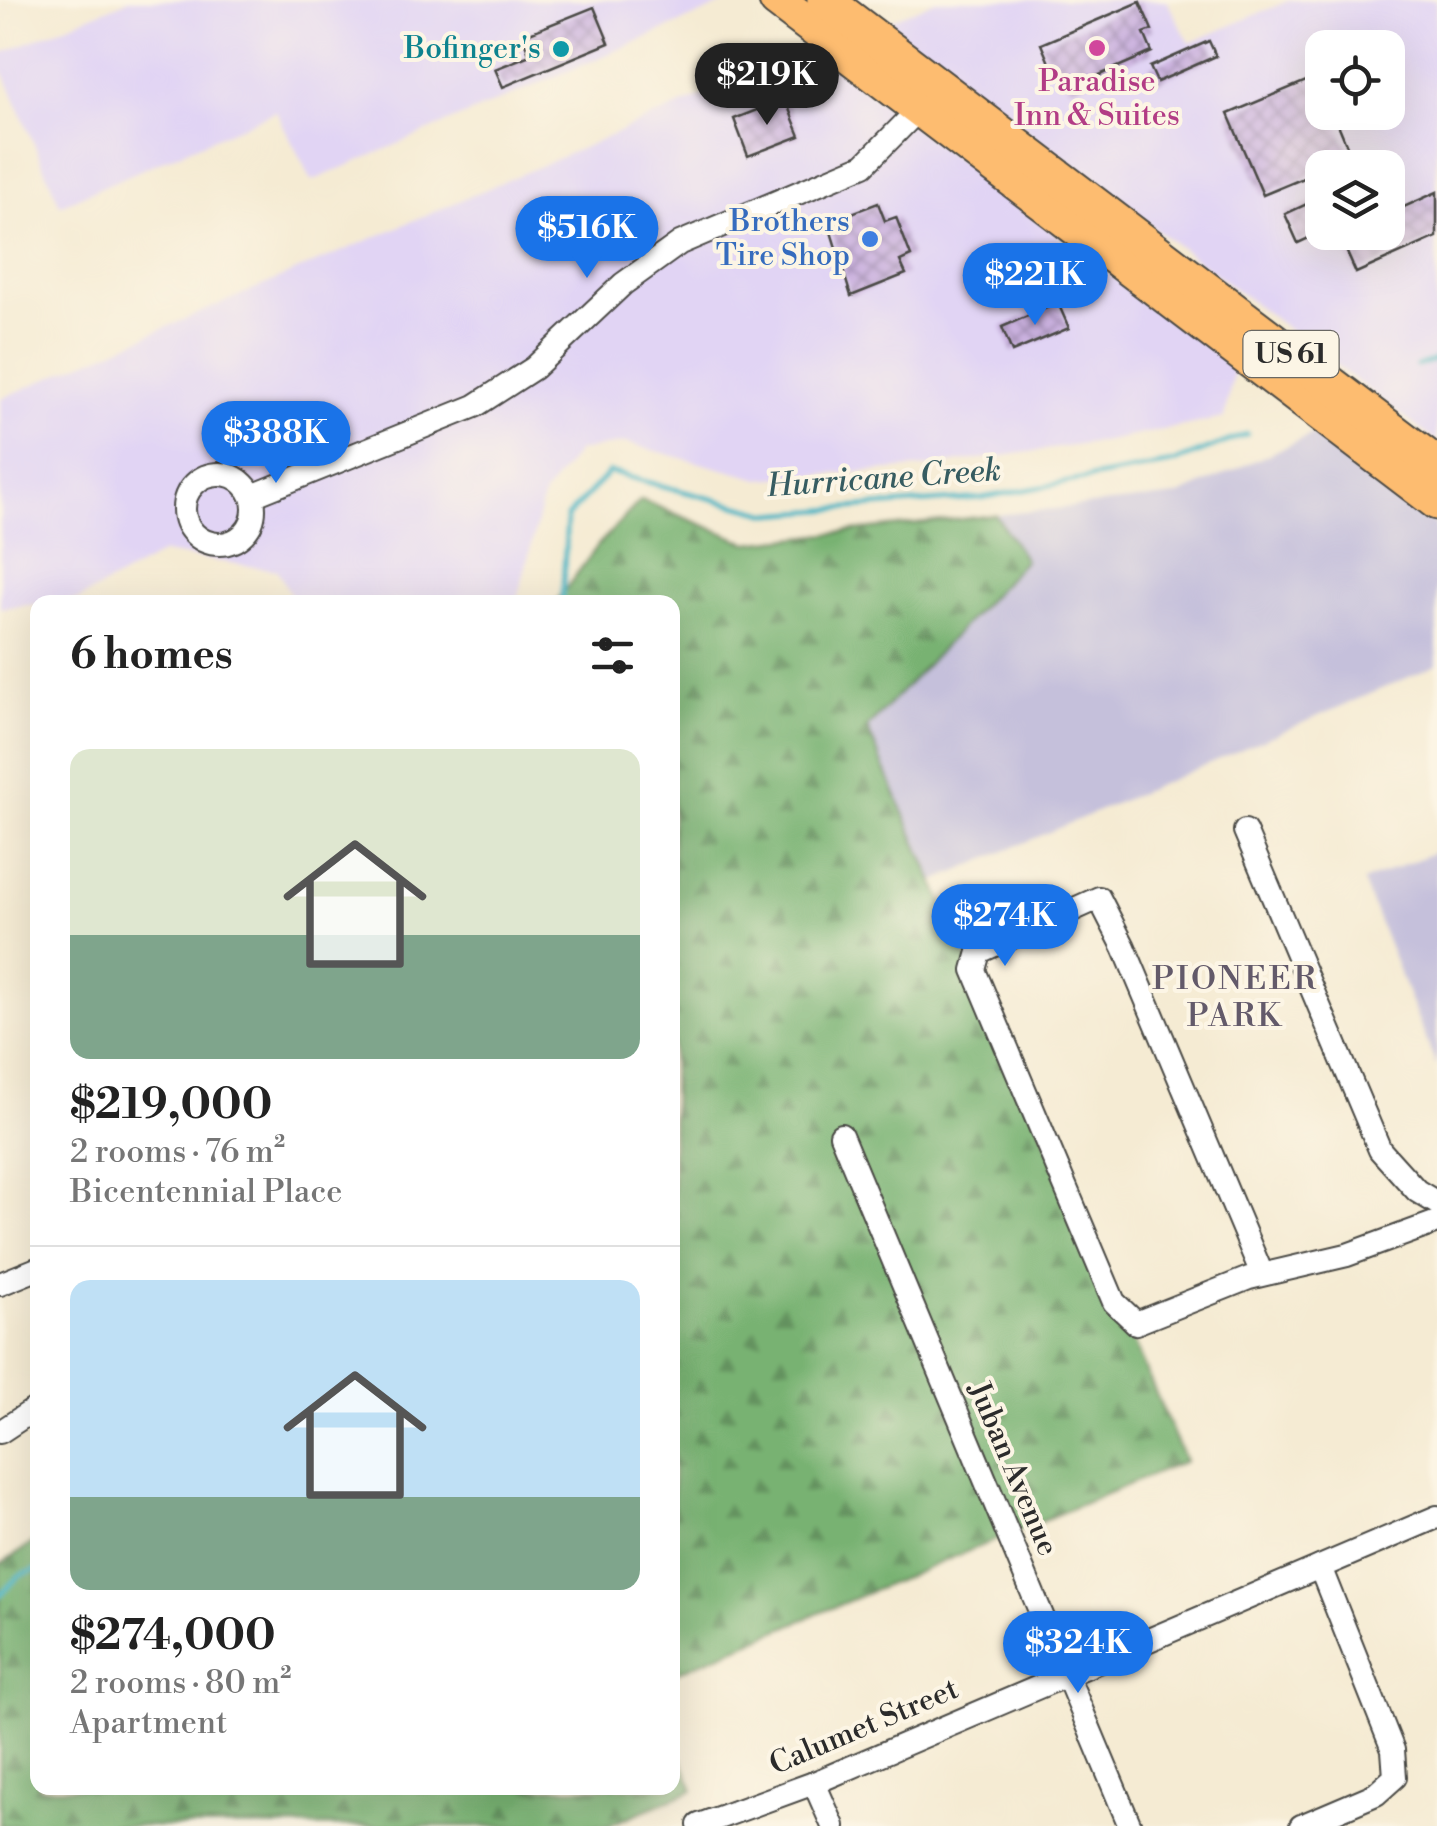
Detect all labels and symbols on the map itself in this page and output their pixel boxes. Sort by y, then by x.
place label: Bofinger's [403,30,541,68]
marker: Paradise Inn & Suites [1086,37,1108,59]
marker: Bofinger's [550,38,572,60]
pin: $219K [697,43,837,128]
place label: Paradise Inn & Suites [1014,63,1180,135]
pin: $516K [517,196,657,281]
place label: Brothers Tire Shop [716,203,850,275]
marker: Brothers Tire Shop [859,228,881,250]
pin: $221K [965,243,1105,328]
road number: US 61 [1244,331,1338,377]
pin: $388K [206,401,346,486]
water label: Hurricane Creek [764,450,1003,506]
pin: $274K [935,884,1075,969]
district label: PIONEER PARK [1152,959,1318,1036]
street label: Juban Avenue [959,1375,1067,1562]
pin: $324K [1008,1611,1148,1696]
street label: Calumet Street [764,1670,965,1784]

